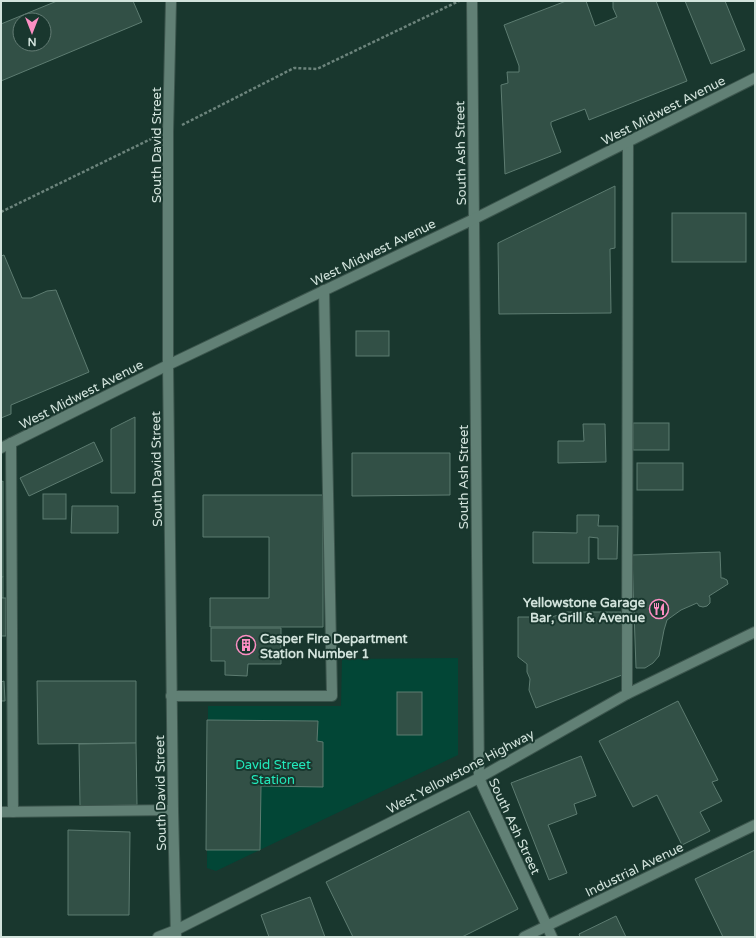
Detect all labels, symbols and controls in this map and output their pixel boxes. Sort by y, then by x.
north arrow [12,12,52,52]
text: N [28,35,36,48]
street label: West Midwest Avenue [599,73,728,149]
street label: South David Street [149,87,165,203]
street label: South Ash Street [452,101,470,205]
street label: West Midwest Avenue [308,216,438,290]
street label: West Midwest Avenue [17,357,146,433]
street label: South David Street [148,411,166,527]
street label: South Ash Street [456,425,472,529]
place label: Yellowstone Garage Bar, Grill & Avenue [523,595,646,626]
restaurant icon: Yellowstone Garage Bar, Grill & Avenue [648,598,670,620]
place label: Casper Fire Department Station Number 1 [260,631,407,662]
building icon: Casper Fire Department Station Number 1 [235,634,257,656]
street label: West Yellowstone Highway [384,726,537,818]
street label: South David Street [152,735,170,851]
park label: David Street Station [235,757,311,788]
street label: South Ash Street [485,776,543,877]
street label: Industrial Avenue [583,839,686,901]

